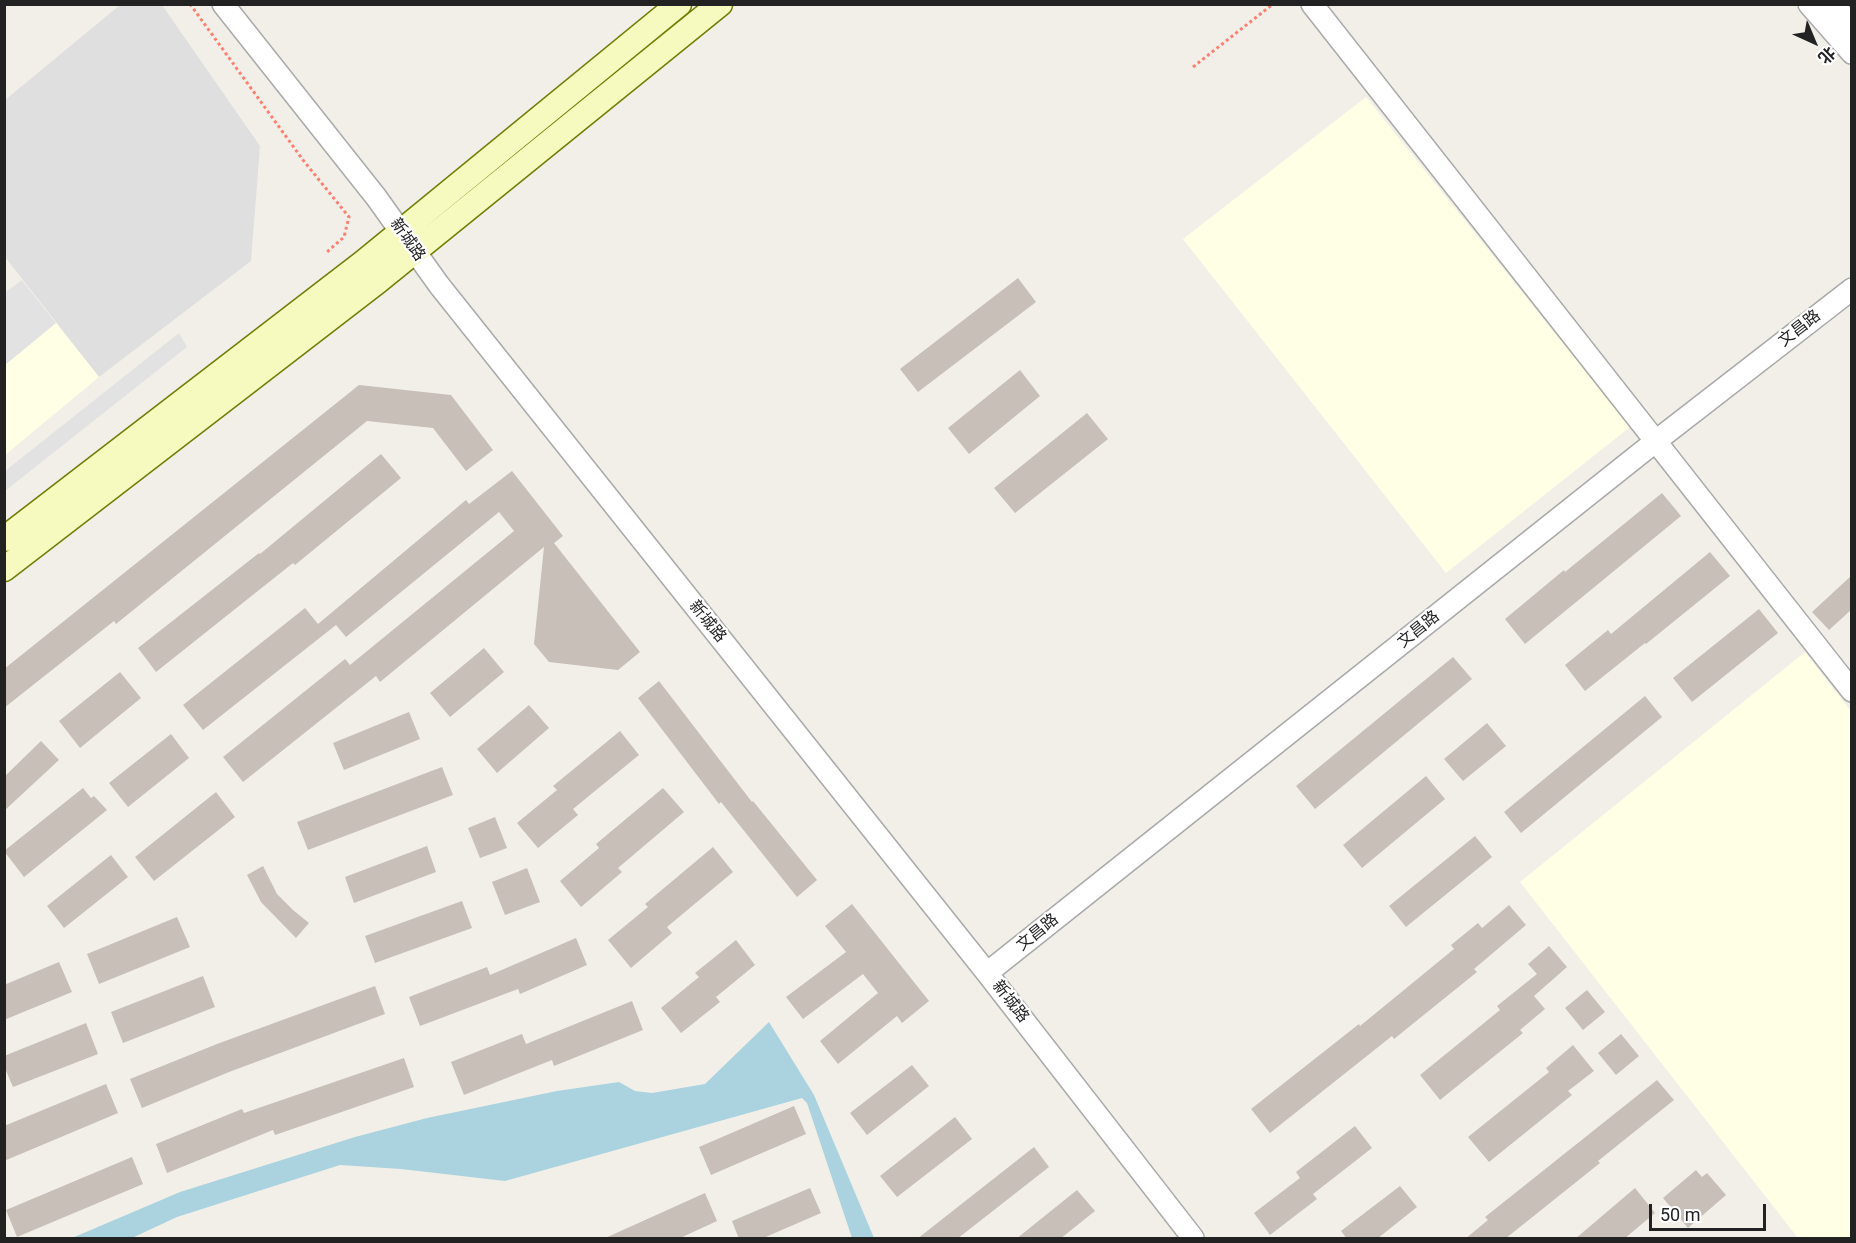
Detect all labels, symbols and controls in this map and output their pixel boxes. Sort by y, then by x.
north arrow [1784,12,1844,72]
text: 北 [1814,43,1839,68]
street label: 新城路 [385,215,429,265]
street label: 文昌路 [1775,307,1825,351]
street label: 新城路 [684,597,730,647]
street label: 文昌路 [1394,607,1444,653]
street label: 文昌路 [1013,910,1063,956]
street label: 新城路 [988,977,1032,1027]
scale bar [1652,1192,1769,1230]
text: 50 m [1660,1204,1700,1225]

